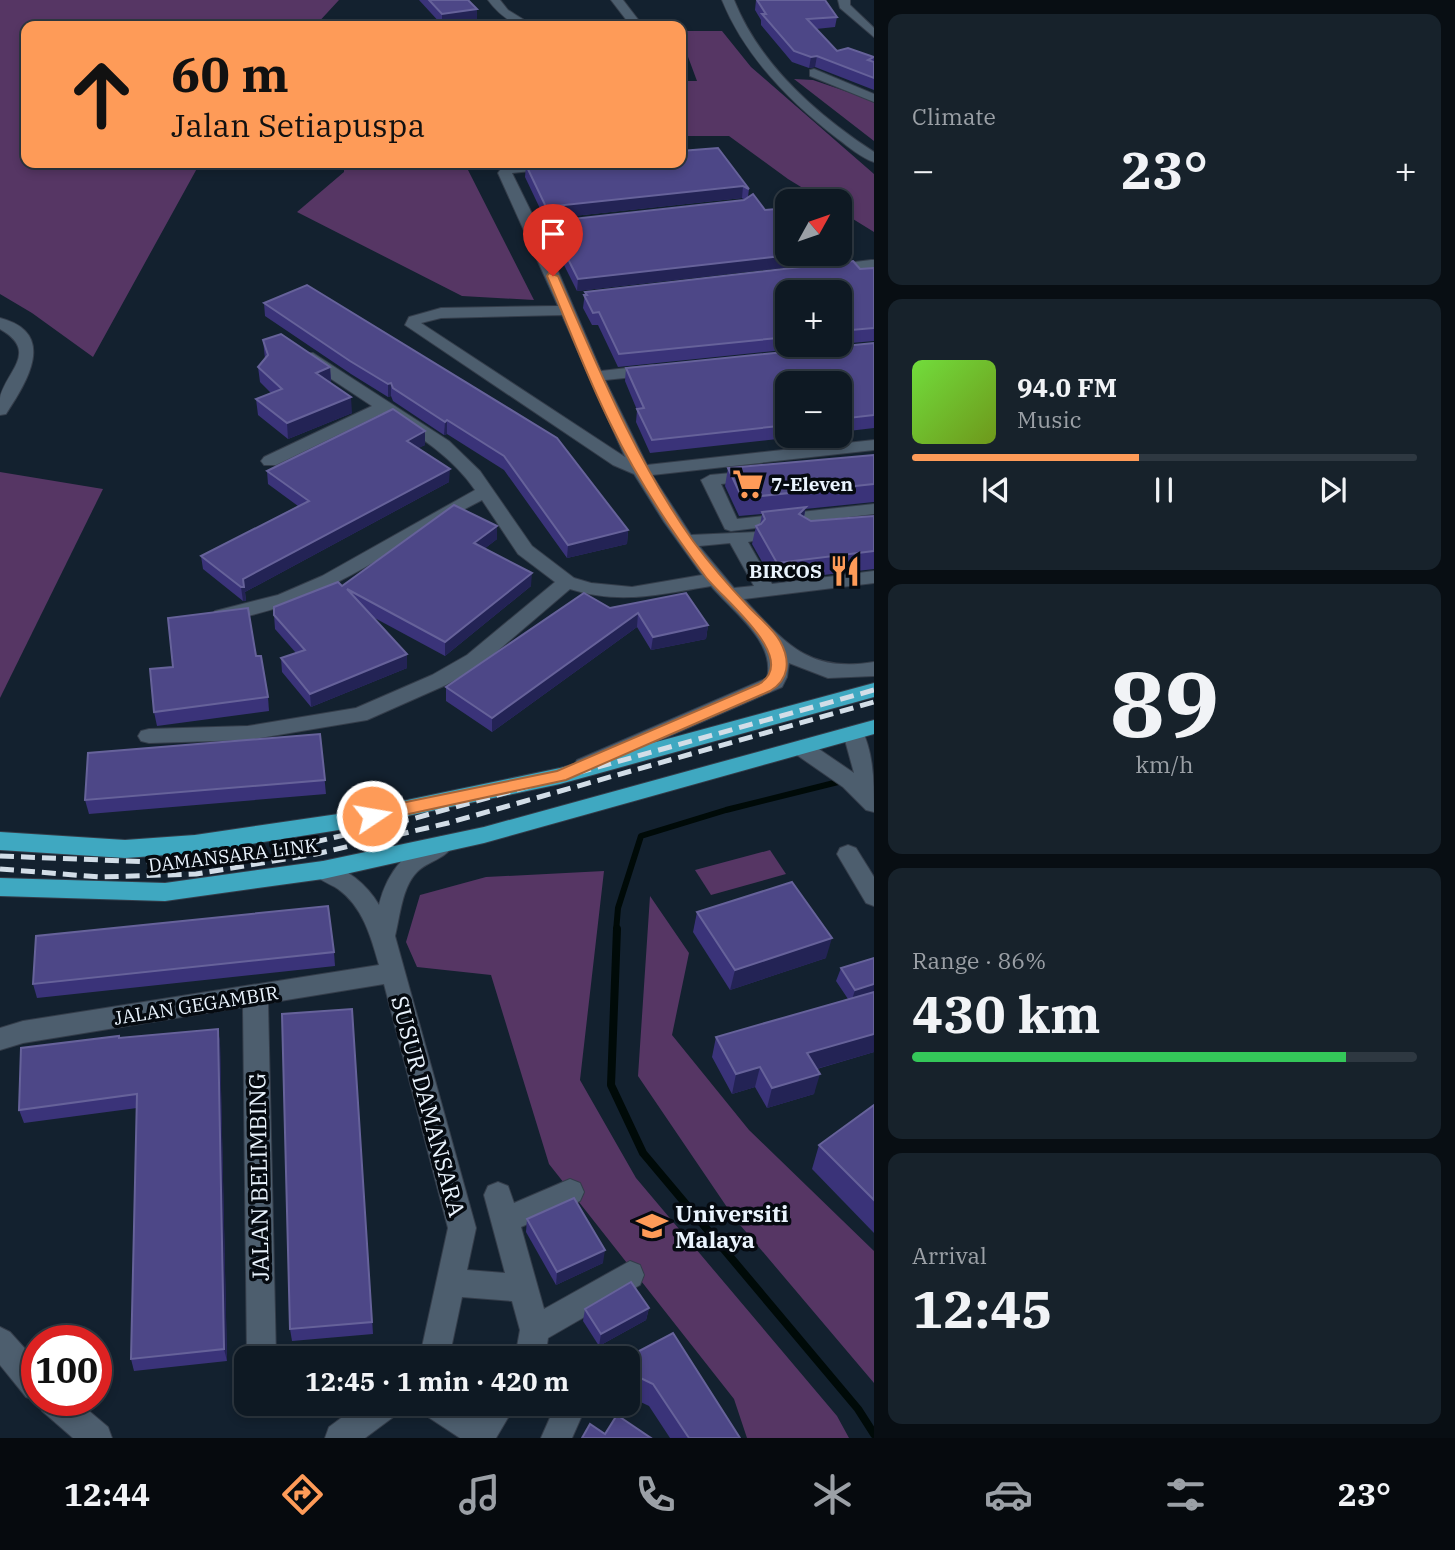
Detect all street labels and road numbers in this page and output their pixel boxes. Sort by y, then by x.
street label: DAMANSARA LINK [147,833,320,877]
street label: JALAN GEGAMBIR [112,980,280,1030]
street label: SUSUR DAMANSARA [385,992,473,1220]
street label: JALAN BELIMBING [241,1073,275,1281]

